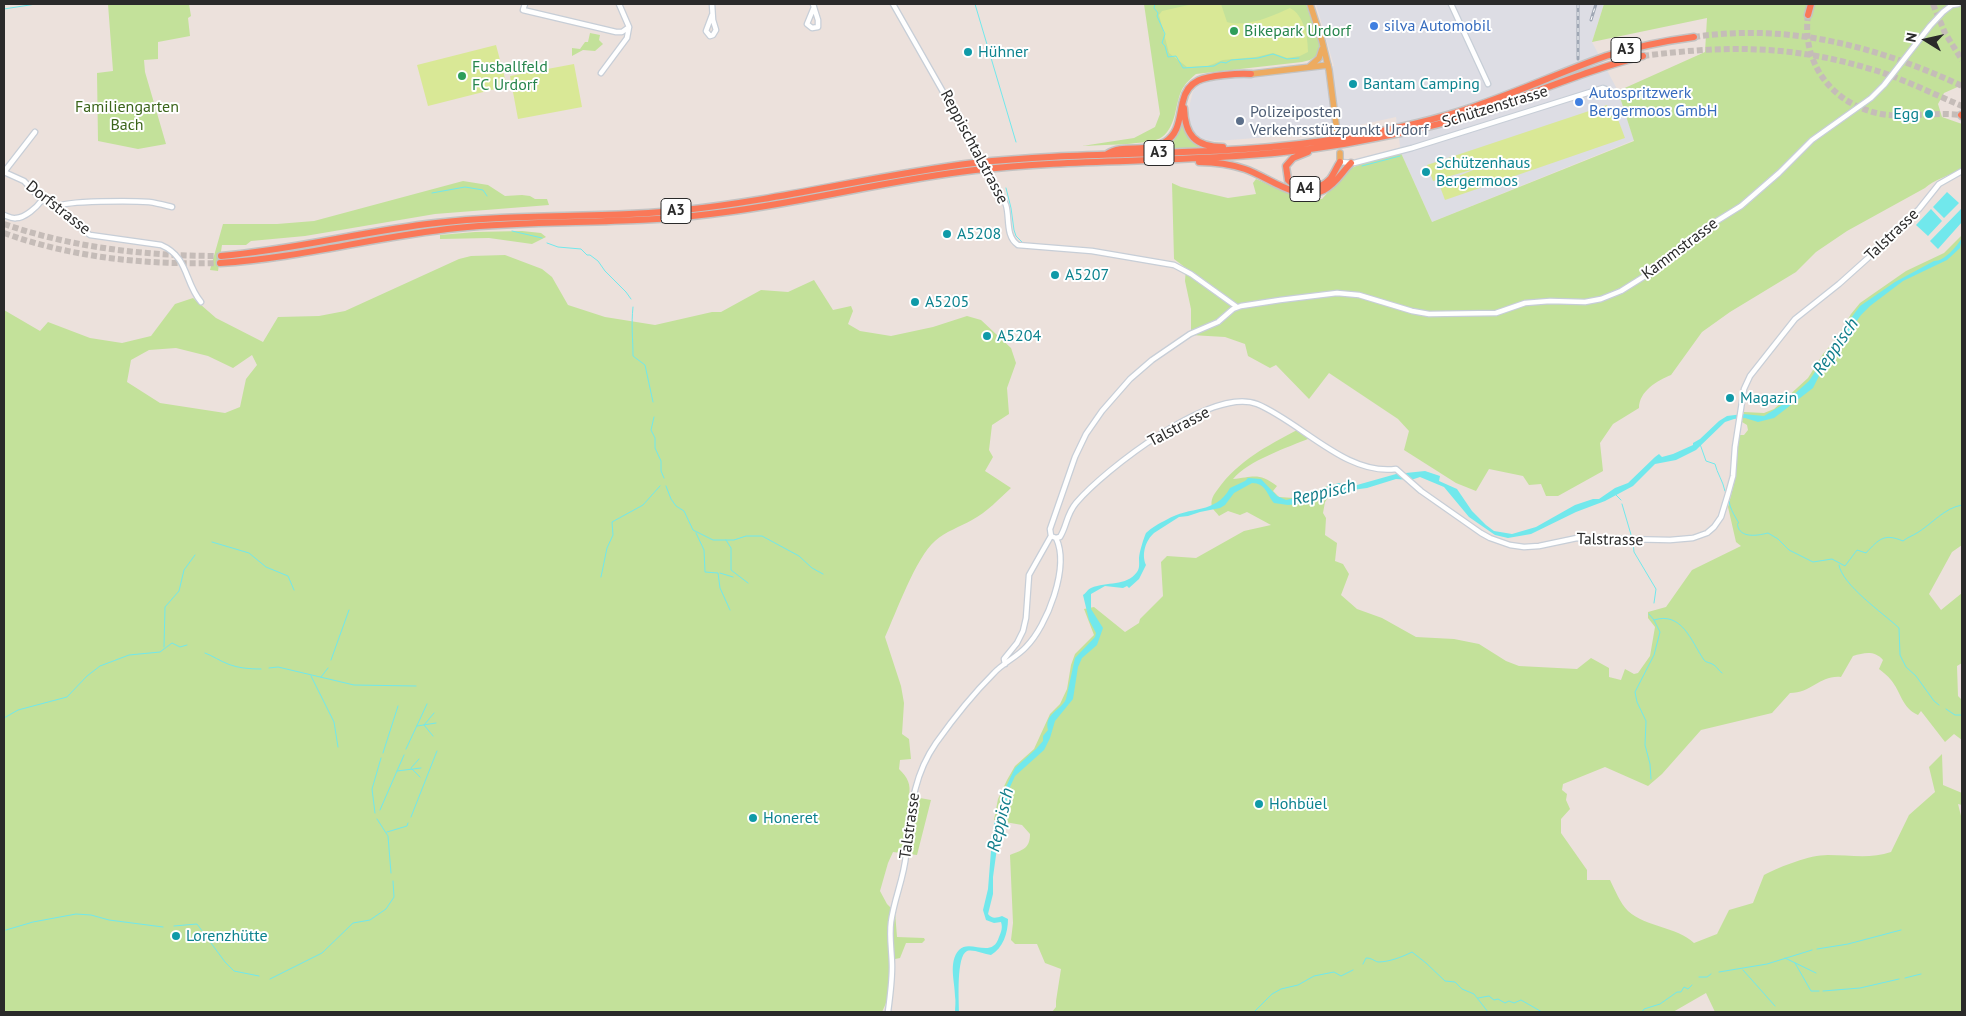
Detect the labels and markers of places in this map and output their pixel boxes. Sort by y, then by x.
place label: silva Automobil [1384,16,1491,36]
marker: silva Automobil [1368,20,1380,32]
place label: Bikepark Urdorf [1244,21,1351,41]
marker: Bikepark Urdorf [1228,25,1240,37]
place label: Hühner [978,42,1028,62]
marker: Hühner [962,46,974,58]
place label: Fusballfeld FC Urdorf [472,57,548,95]
marker: Fusballfeld FC Urdorf [456,70,468,82]
place label: Bantam Camping [1363,74,1480,94]
marker: Bantam Camping [1347,78,1359,90]
place label: Autospritzwerk Bergermoos GmbH [1589,83,1717,121]
marker: Autospritzwerk Bergermoos GmbH [1573,96,1585,108]
place label: Polizeiposten Verkehrsstützpunkt Urdorf [1250,102,1429,140]
place label: Egg [1893,104,1919,124]
marker: Egg [1923,108,1935,120]
marker: Polizeiposten Verkehrsstützpunkt Urdorf [1234,115,1246,127]
place label: Schützenhaus Bergermoos [1436,153,1530,191]
marker: Schützenhaus Bergermoos [1420,166,1432,178]
place label: A5208 [957,224,1001,244]
marker: A5208 [941,228,953,240]
place label: A5207 [1065,265,1109,285]
marker: A5207 [1049,269,1061,281]
place label: A5205 [925,292,969,312]
marker: A5205 [909,296,921,308]
place label: A5204 [997,326,1041,346]
marker: A5204 [981,330,993,342]
place label: Magazin [1740,388,1797,408]
marker: Magazin [1724,392,1736,404]
place label: Hohbüel [1269,794,1327,814]
marker: Hohbüel [1253,798,1265,810]
place label: Honeret [763,808,818,828]
marker: Honeret [747,812,759,824]
place label: Lorenzhütte [186,926,268,946]
marker: Lorenzhütte [170,930,182,942]

